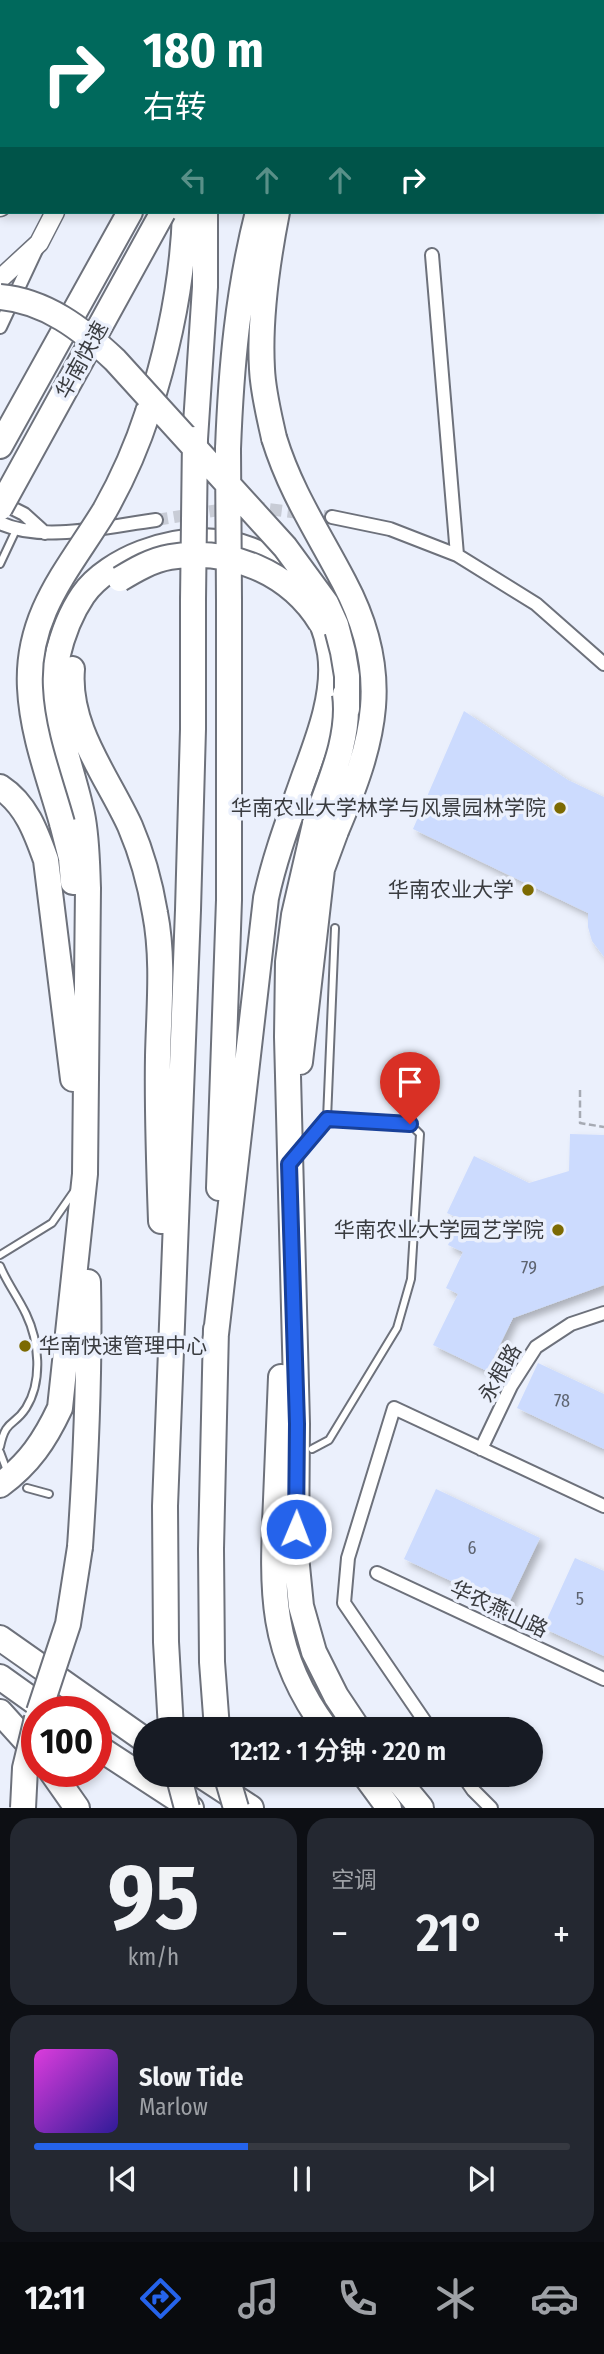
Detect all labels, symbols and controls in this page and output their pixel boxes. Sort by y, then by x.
text: 180 m [143,21,264,80]
icon: right [28,28,119,119]
text: 右转 [143,88,207,126]
icon: left [175,161,213,199]
icon: ahead [248,161,286,199]
icon: ahead [321,161,359,199]
icon: right [394,161,432,199]
street label: 华南快速 [50,317,114,403]
place label: 华南农业大学林学与风景园林学院 [231,795,546,821]
marker: 华南农业大学林学与风景园林学院 [552,800,568,816]
place label: 华南农业大学 [388,877,514,903]
marker: 华南农业大学 [520,882,536,898]
pin [380,1052,440,1124]
icon: arrive [391,1063,429,1101]
place label: 华南农业大学园艺学院 [334,1217,544,1243]
marker: 华南农业大学园艺学院 [550,1222,566,1238]
house number: 79 [521,1257,537,1279]
place label: 华南快速管理中心 [39,1333,207,1359]
marker: 华南快速管理中心 [17,1338,33,1354]
street label: 永根路 [473,1339,527,1407]
house number: 78 [554,1390,570,1412]
position arrow [259,1492,333,1566]
house number: 6 [468,1537,477,1559]
street label: 华农燕山路 [446,1575,552,1643]
house number: 5 [576,1588,584,1610]
speed limit sign: 100 [21,1696,112,1787]
text: 12:12 · 1 分钟 · 220 m [230,1736,446,1767]
text: 95 [108,1843,199,1952]
text: 空调 [331,1866,377,1894]
text: 21° [416,1902,485,1965]
text: − [331,1911,348,1957]
text: + [553,1911,570,1957]
text: km/h [128,1943,179,1971]
text: Slow Tide [139,2062,243,2093]
text: Marlow [139,2093,208,2121]
icon: previous [104,2160,142,2198]
icon: pause [283,2160,321,2198]
icon: next [462,2160,500,2198]
icon: directions [136,2274,185,2323]
icon: music [234,2274,283,2323]
icon: phone [333,2274,382,2323]
icon: climate [431,2274,480,2323]
icon: car [530,2274,579,2323]
text: 12:11 [25,2279,86,2317]

